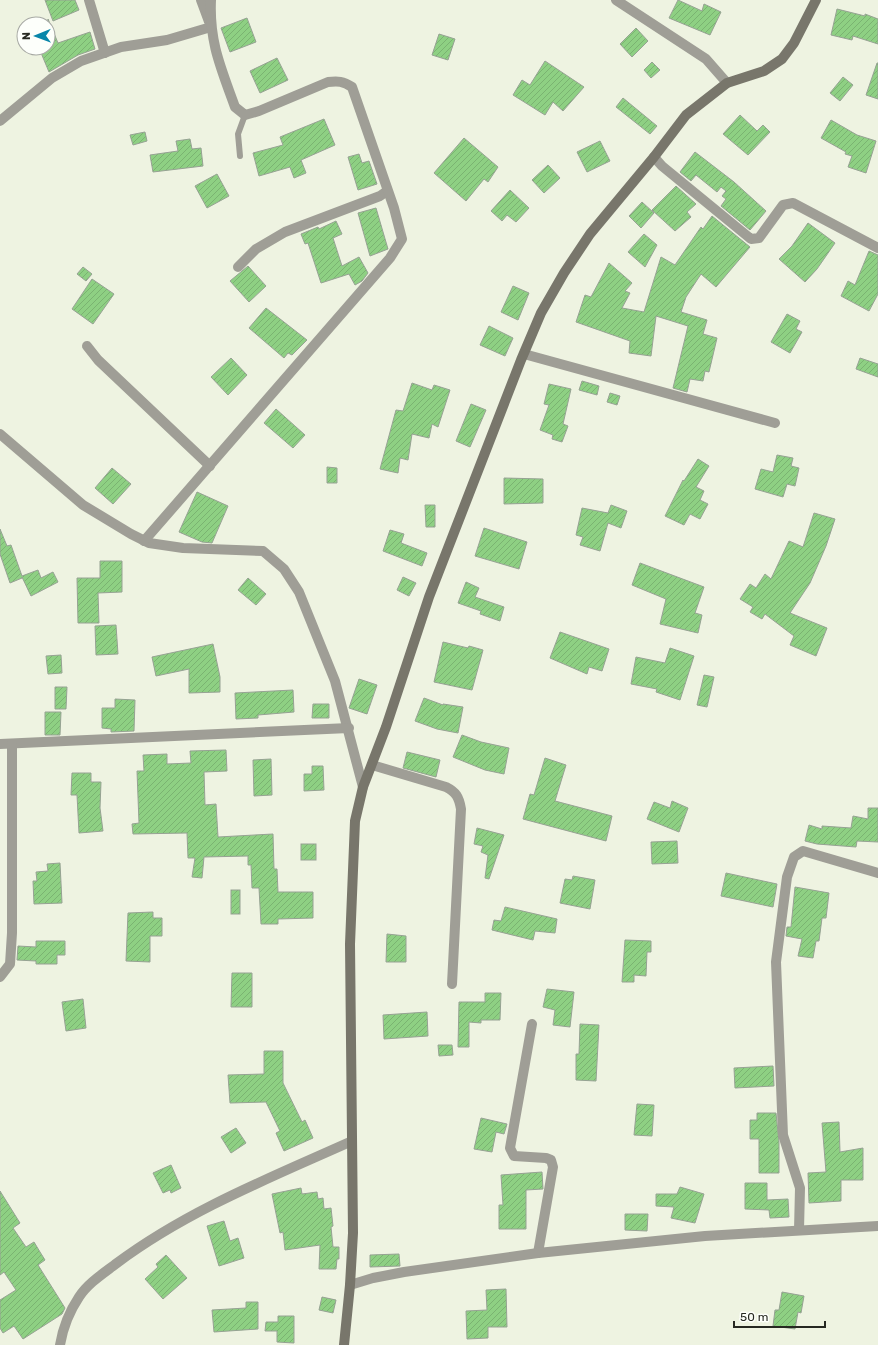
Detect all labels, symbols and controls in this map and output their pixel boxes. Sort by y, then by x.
north arrow [16,16,56,56]
text: N [20,32,33,40]
scale bar [734,1303,825,1329]
text: 50 m [740,1310,768,1324]

